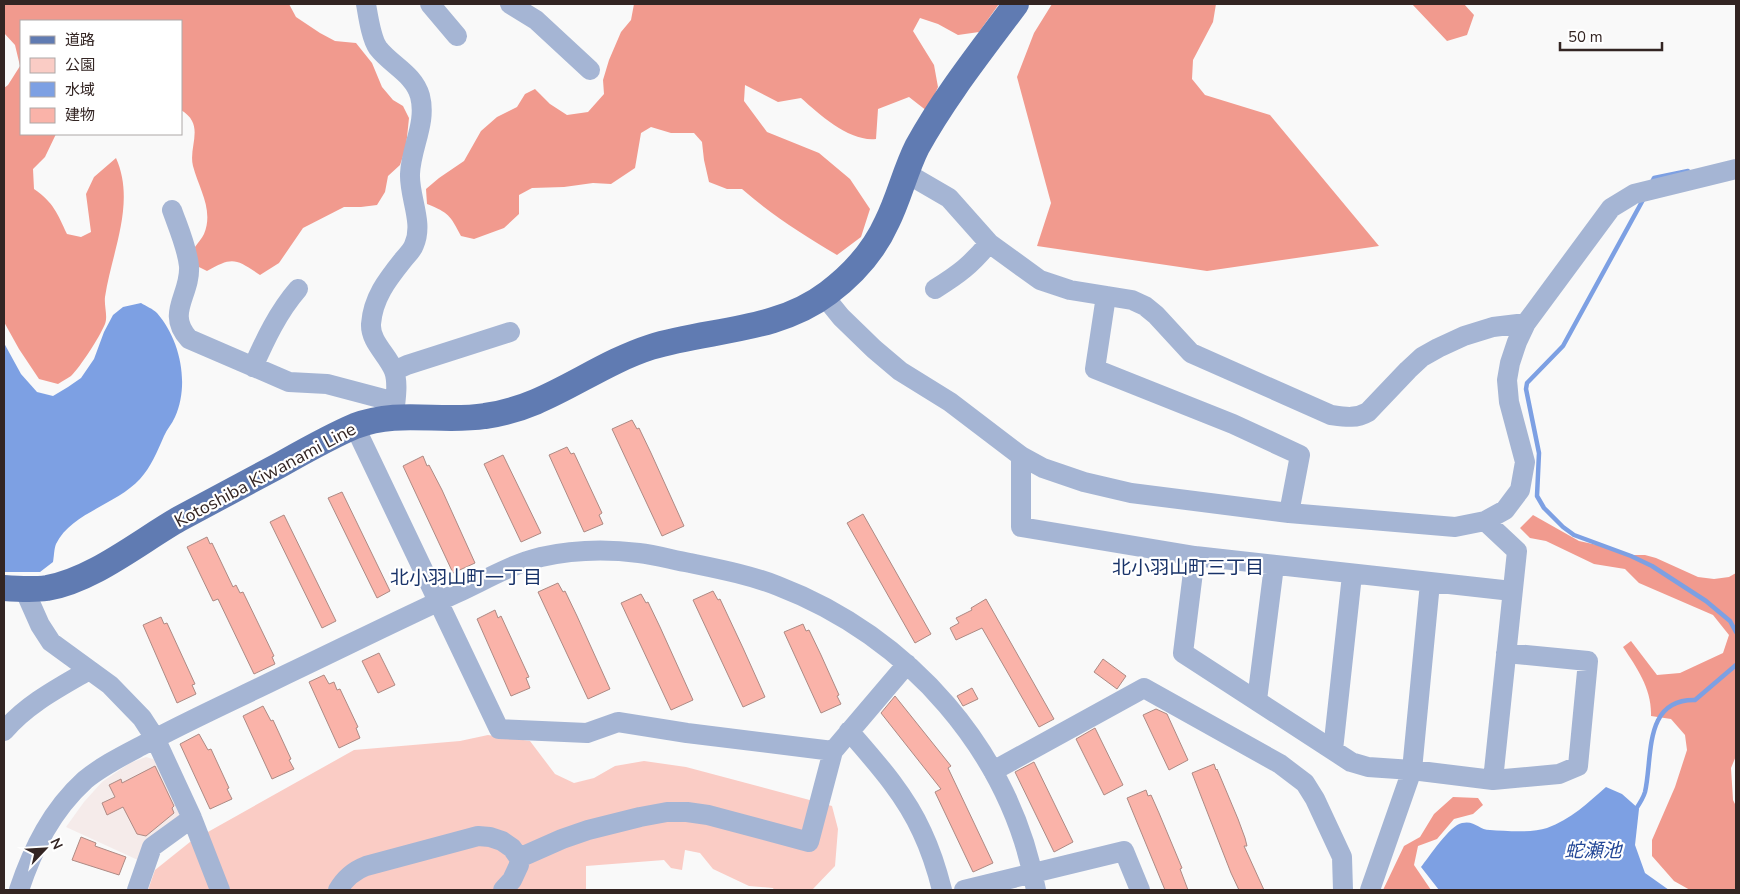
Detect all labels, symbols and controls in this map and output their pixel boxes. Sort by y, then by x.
legend [20,20,182,135]
scale bar [1560,20,1662,52]
text: 50 m [1568,27,1603,47]
text: 道路 [65,30,95,50]
text: 公園 [65,55,95,75]
text: 水域 [65,80,95,100]
text: 建物 [65,105,95,125]
street label: Kotoshiba Kiwanami Line [170,417,360,533]
district label: 北小羽山町三丁目 [1112,555,1264,581]
district label: 北小羽山町一丁目 [390,565,542,591]
north arrow [20,824,70,874]
text: N [46,835,67,852]
water label: 蛇瀬池 [1564,838,1623,864]

